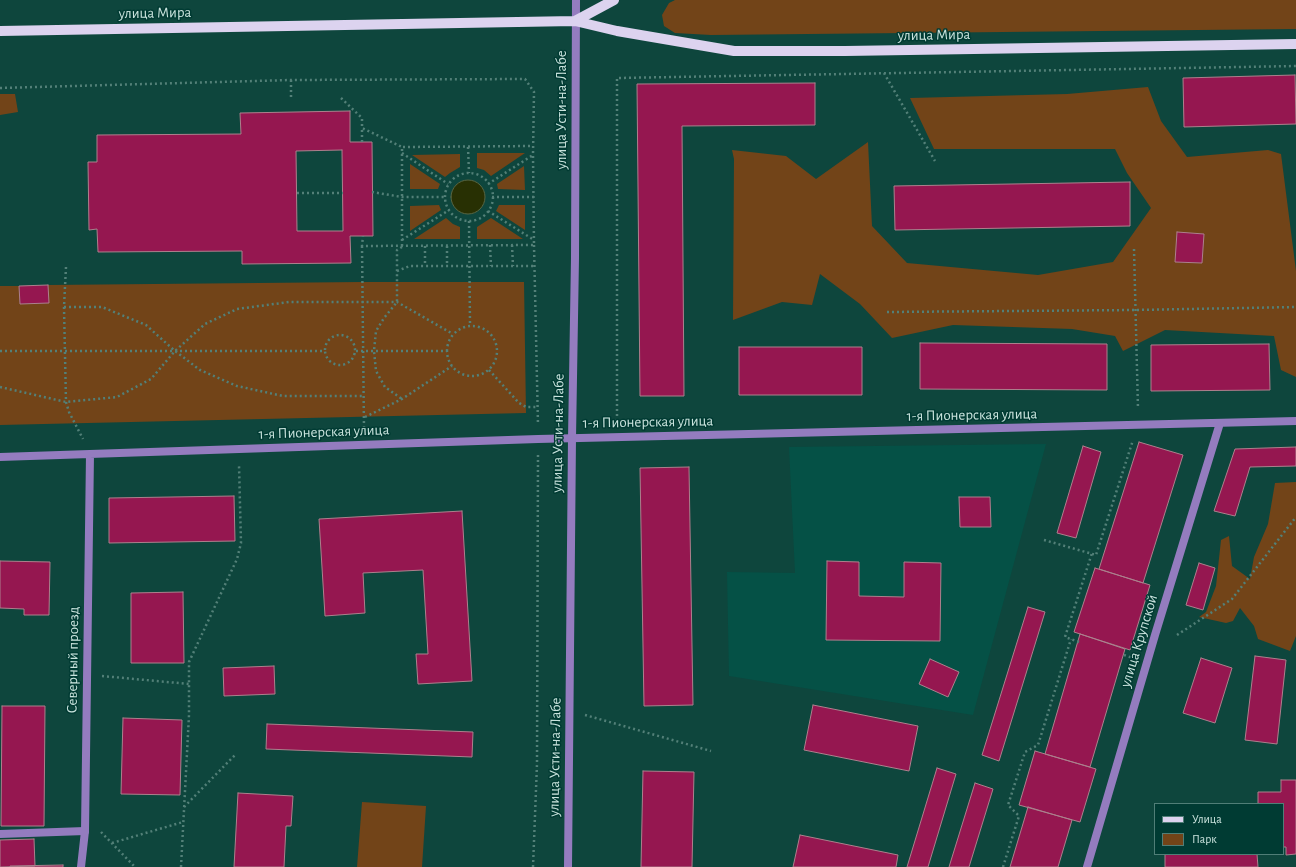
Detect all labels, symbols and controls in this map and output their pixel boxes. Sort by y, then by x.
street label: улица Мира [118,3,192,23]
street label: улица Мира [897,25,971,45]
street label: улица Усти-на-Лабе [552,50,570,170]
street label: улица Усти-на-Лабе [548,373,568,493]
street label: 1-я Пионерская улица [906,405,1038,425]
street label: 1-я Пионерская улица [582,412,714,432]
street label: 1-я Пионерская улица [258,421,390,443]
street label: улица Крупской [1116,592,1162,690]
street label: Северный проезд [63,606,83,714]
street label: улица Усти-на-Лабе [545,697,565,817]
legend [1154,803,1284,855]
text: Улица [1192,813,1222,825]
text: Парк [1192,833,1217,845]

